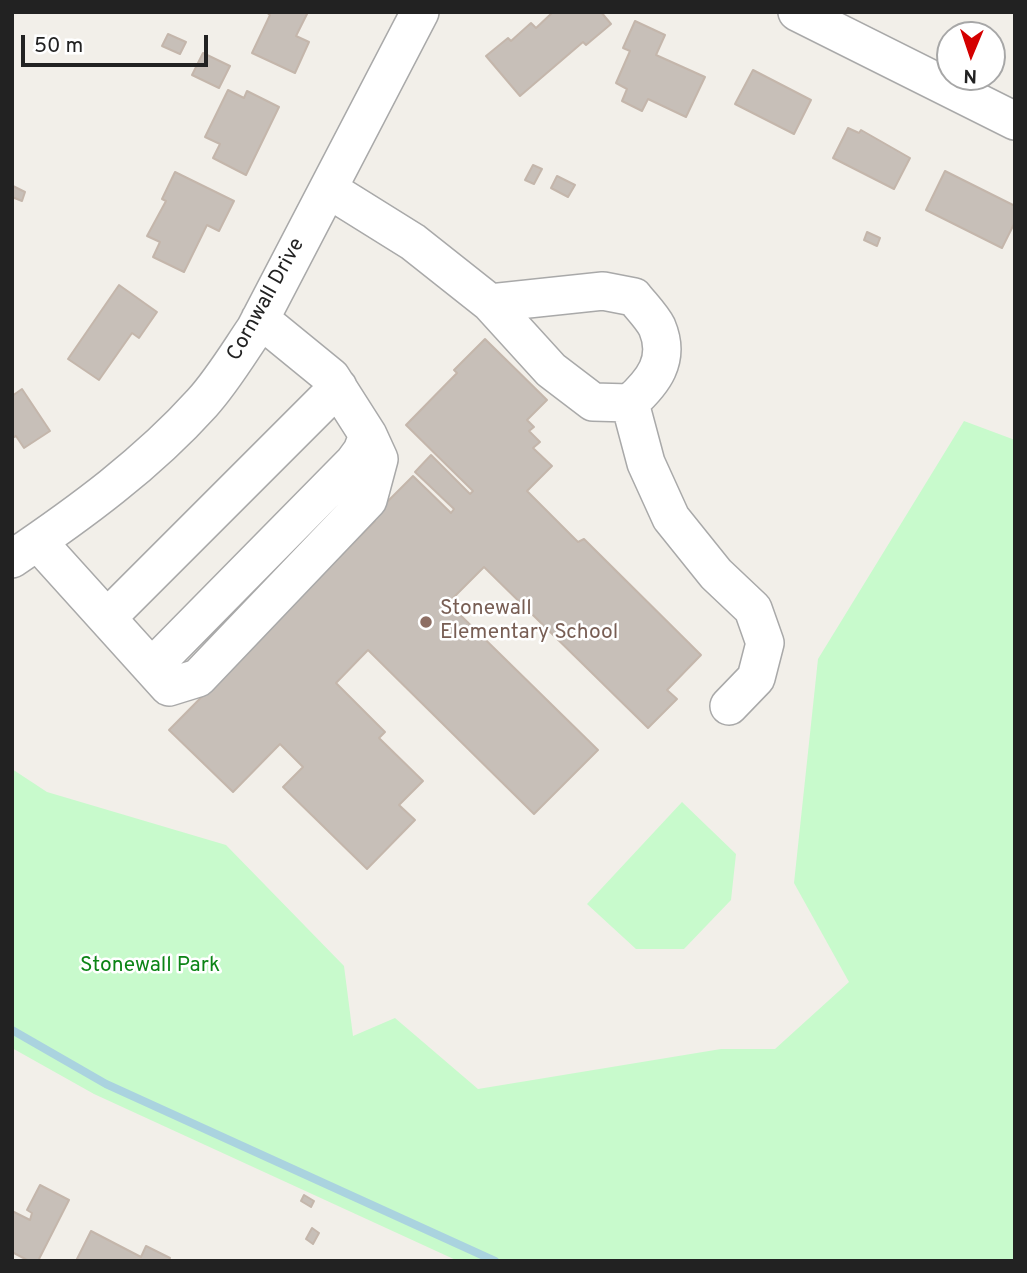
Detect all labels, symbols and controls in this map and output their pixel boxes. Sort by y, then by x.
scale bar [24,21,212,65]
north arrow [936,21,1006,91]
text: 50 m [34,33,83,60]
text: N [963,63,978,87]
street label: Cornwall Drive [223,234,311,366]
place label: Stonewall Elementary School [440,597,618,647]
marker: Stonewall Elementary School [418,614,434,630]
park label: Stonewall Park [80,954,220,980]

